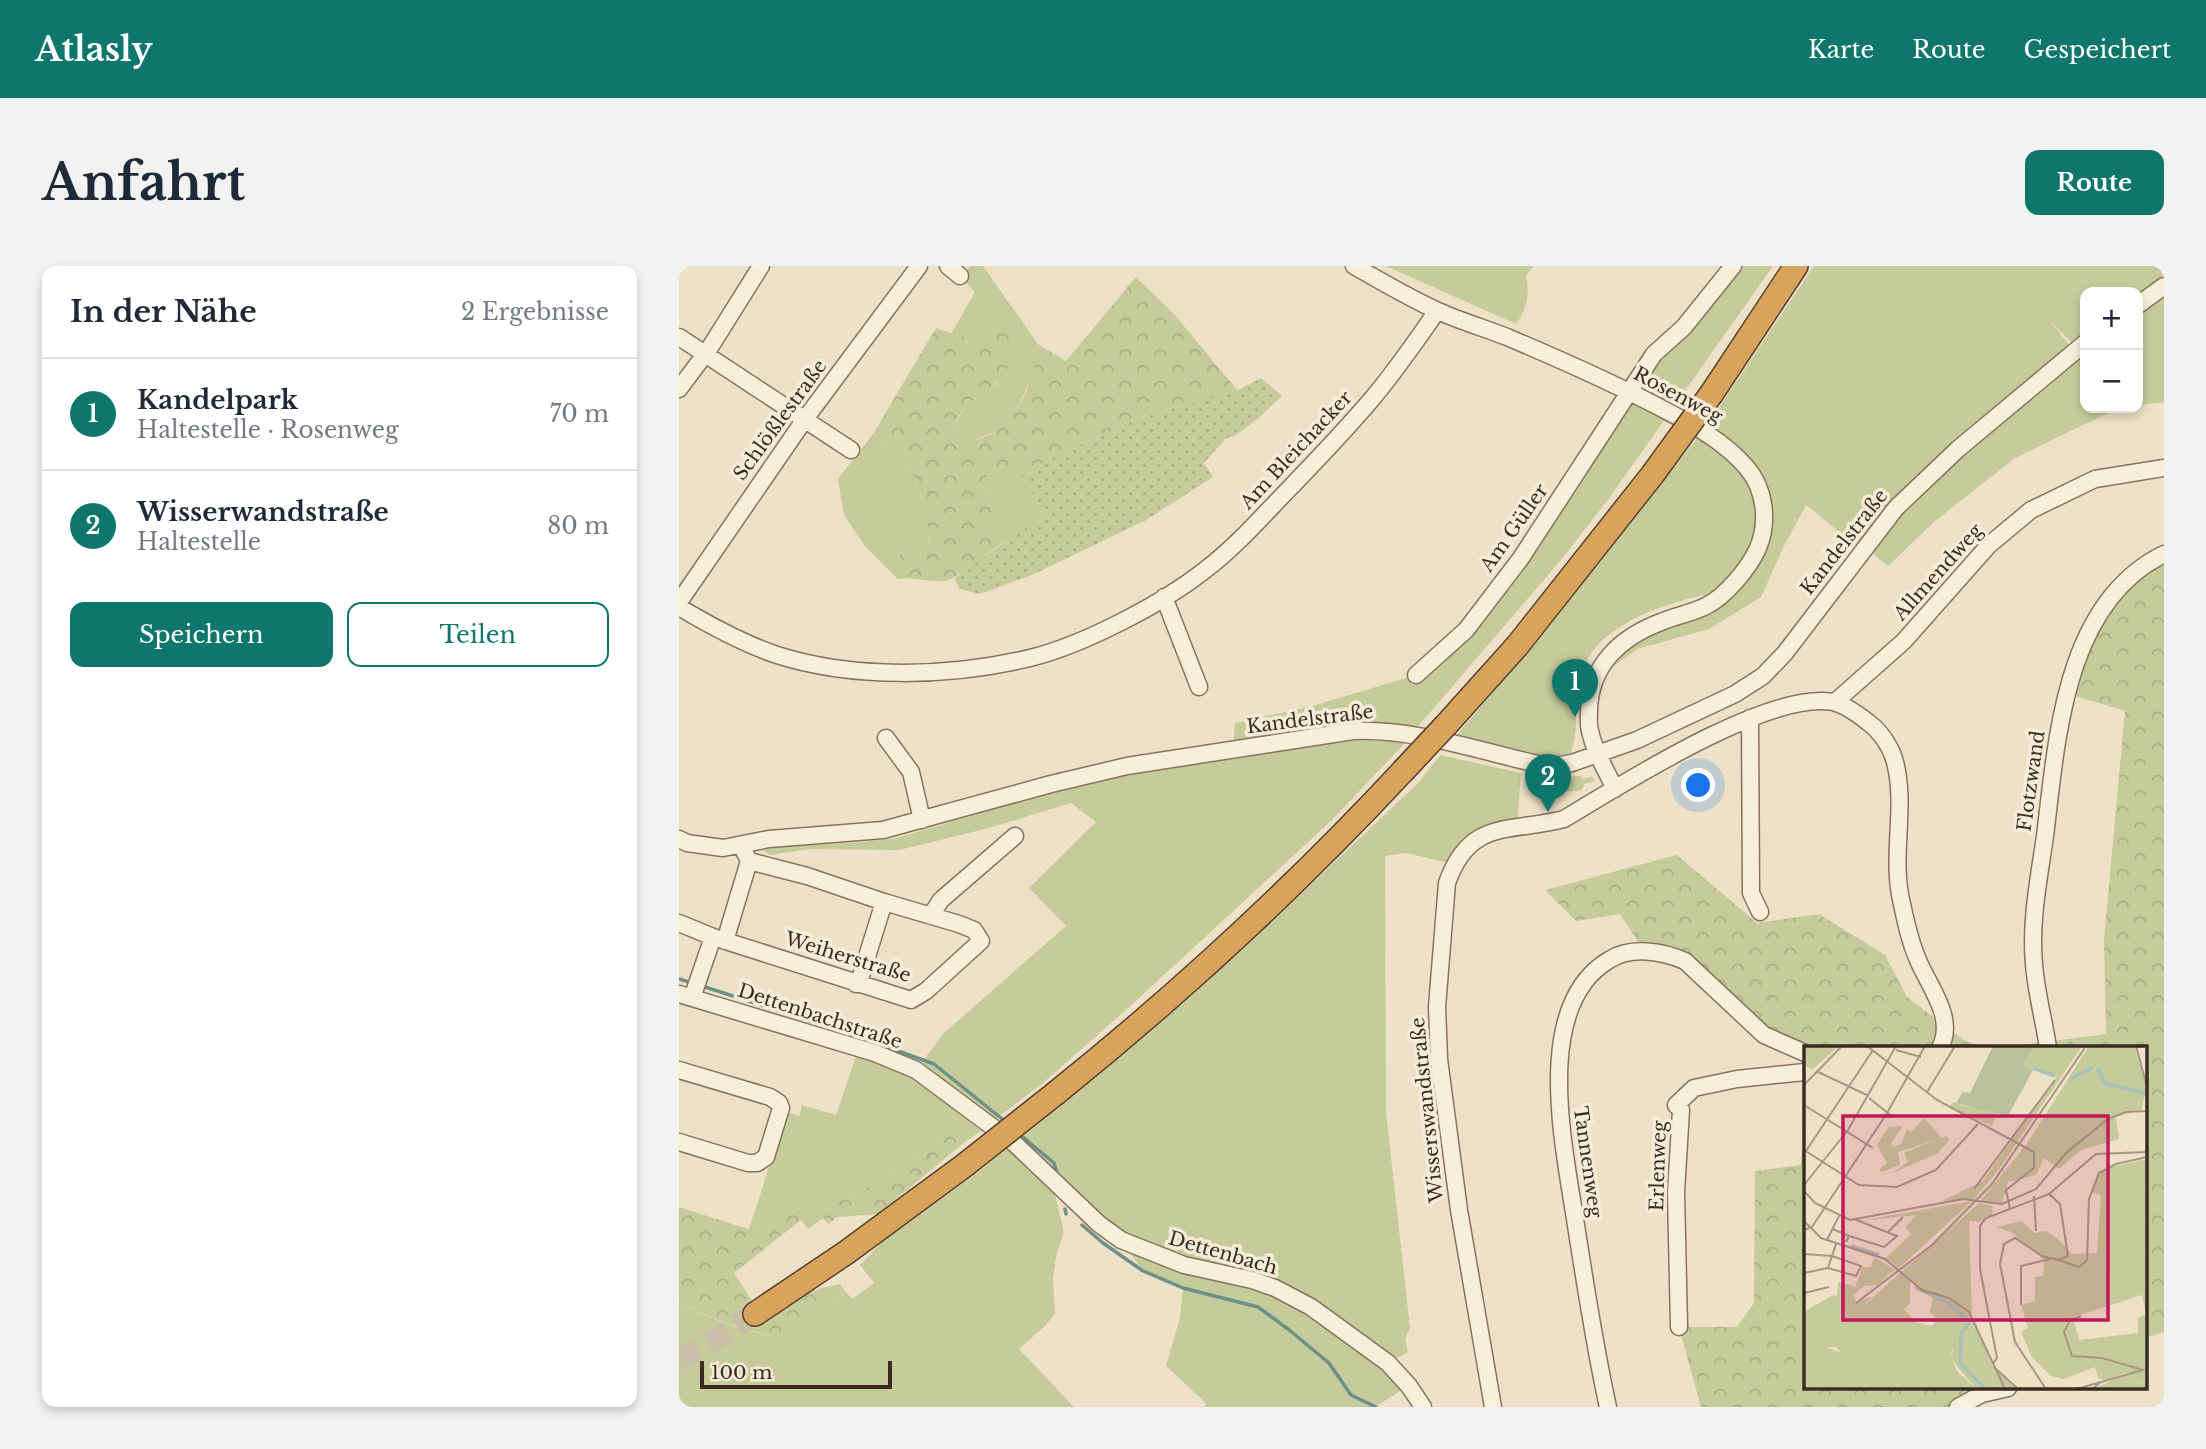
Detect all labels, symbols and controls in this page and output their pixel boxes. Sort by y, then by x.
text: Atlasly [35,29,153,70]
text: Karte [1808,35,1874,64]
text: Route [1912,35,1986,64]
text: Gespeichert [2024,35,2171,64]
button: Route [2025,150,2164,215]
text: Anfahrt [42,152,245,213]
map controls [2080,287,2143,413]
button: + [2080,287,2143,350]
text: In der Nähe [70,293,257,330]
text: 2 Ergebnisse [461,298,609,326]
button: − [2080,350,2143,413]
street label: Schlößlestraße [729,355,831,485]
street label: Rosenweg [1630,362,1727,428]
text: Kandelpark [137,384,298,416]
street label: Am Bleichacker [1235,386,1357,515]
text: 1 [88,400,98,428]
text: 70 m [550,400,609,428]
text: Haltestelle · Rosenweg [137,416,399,444]
street label: Am Güller [1475,480,1553,577]
street label: Kandelstraße [1796,485,1892,599]
text: Wisserwandstraße [137,496,389,528]
text: 2 [86,512,100,540]
text: 80 m [547,512,609,540]
street label: Allmendweg [1888,518,1988,626]
text: Haltestelle [137,528,261,556]
button: Speichern [70,602,333,667]
button: Teilen [347,602,609,667]
pin: 1 [1552,659,1598,717]
street label: Kandelstraße [1245,700,1375,738]
street label: Flotzwand [2013,729,2049,833]
pin: 2 [1525,754,1571,812]
your location [1681,768,1715,802]
street label: Weiherstraße [781,927,914,987]
street label: Dettenbachstraße [735,979,905,1053]
street label: Wisserswandstraße [1406,1016,1448,1205]
inset map [1804,1046,2147,1390]
street label: Tannenweg [1569,1105,1607,1220]
street label: Erlenweg [1645,1120,1671,1212]
street label: Dettenbach [1166,1226,1280,1280]
scale bar [700,1358,893,1390]
text: 100 m [711,1361,772,1384]

